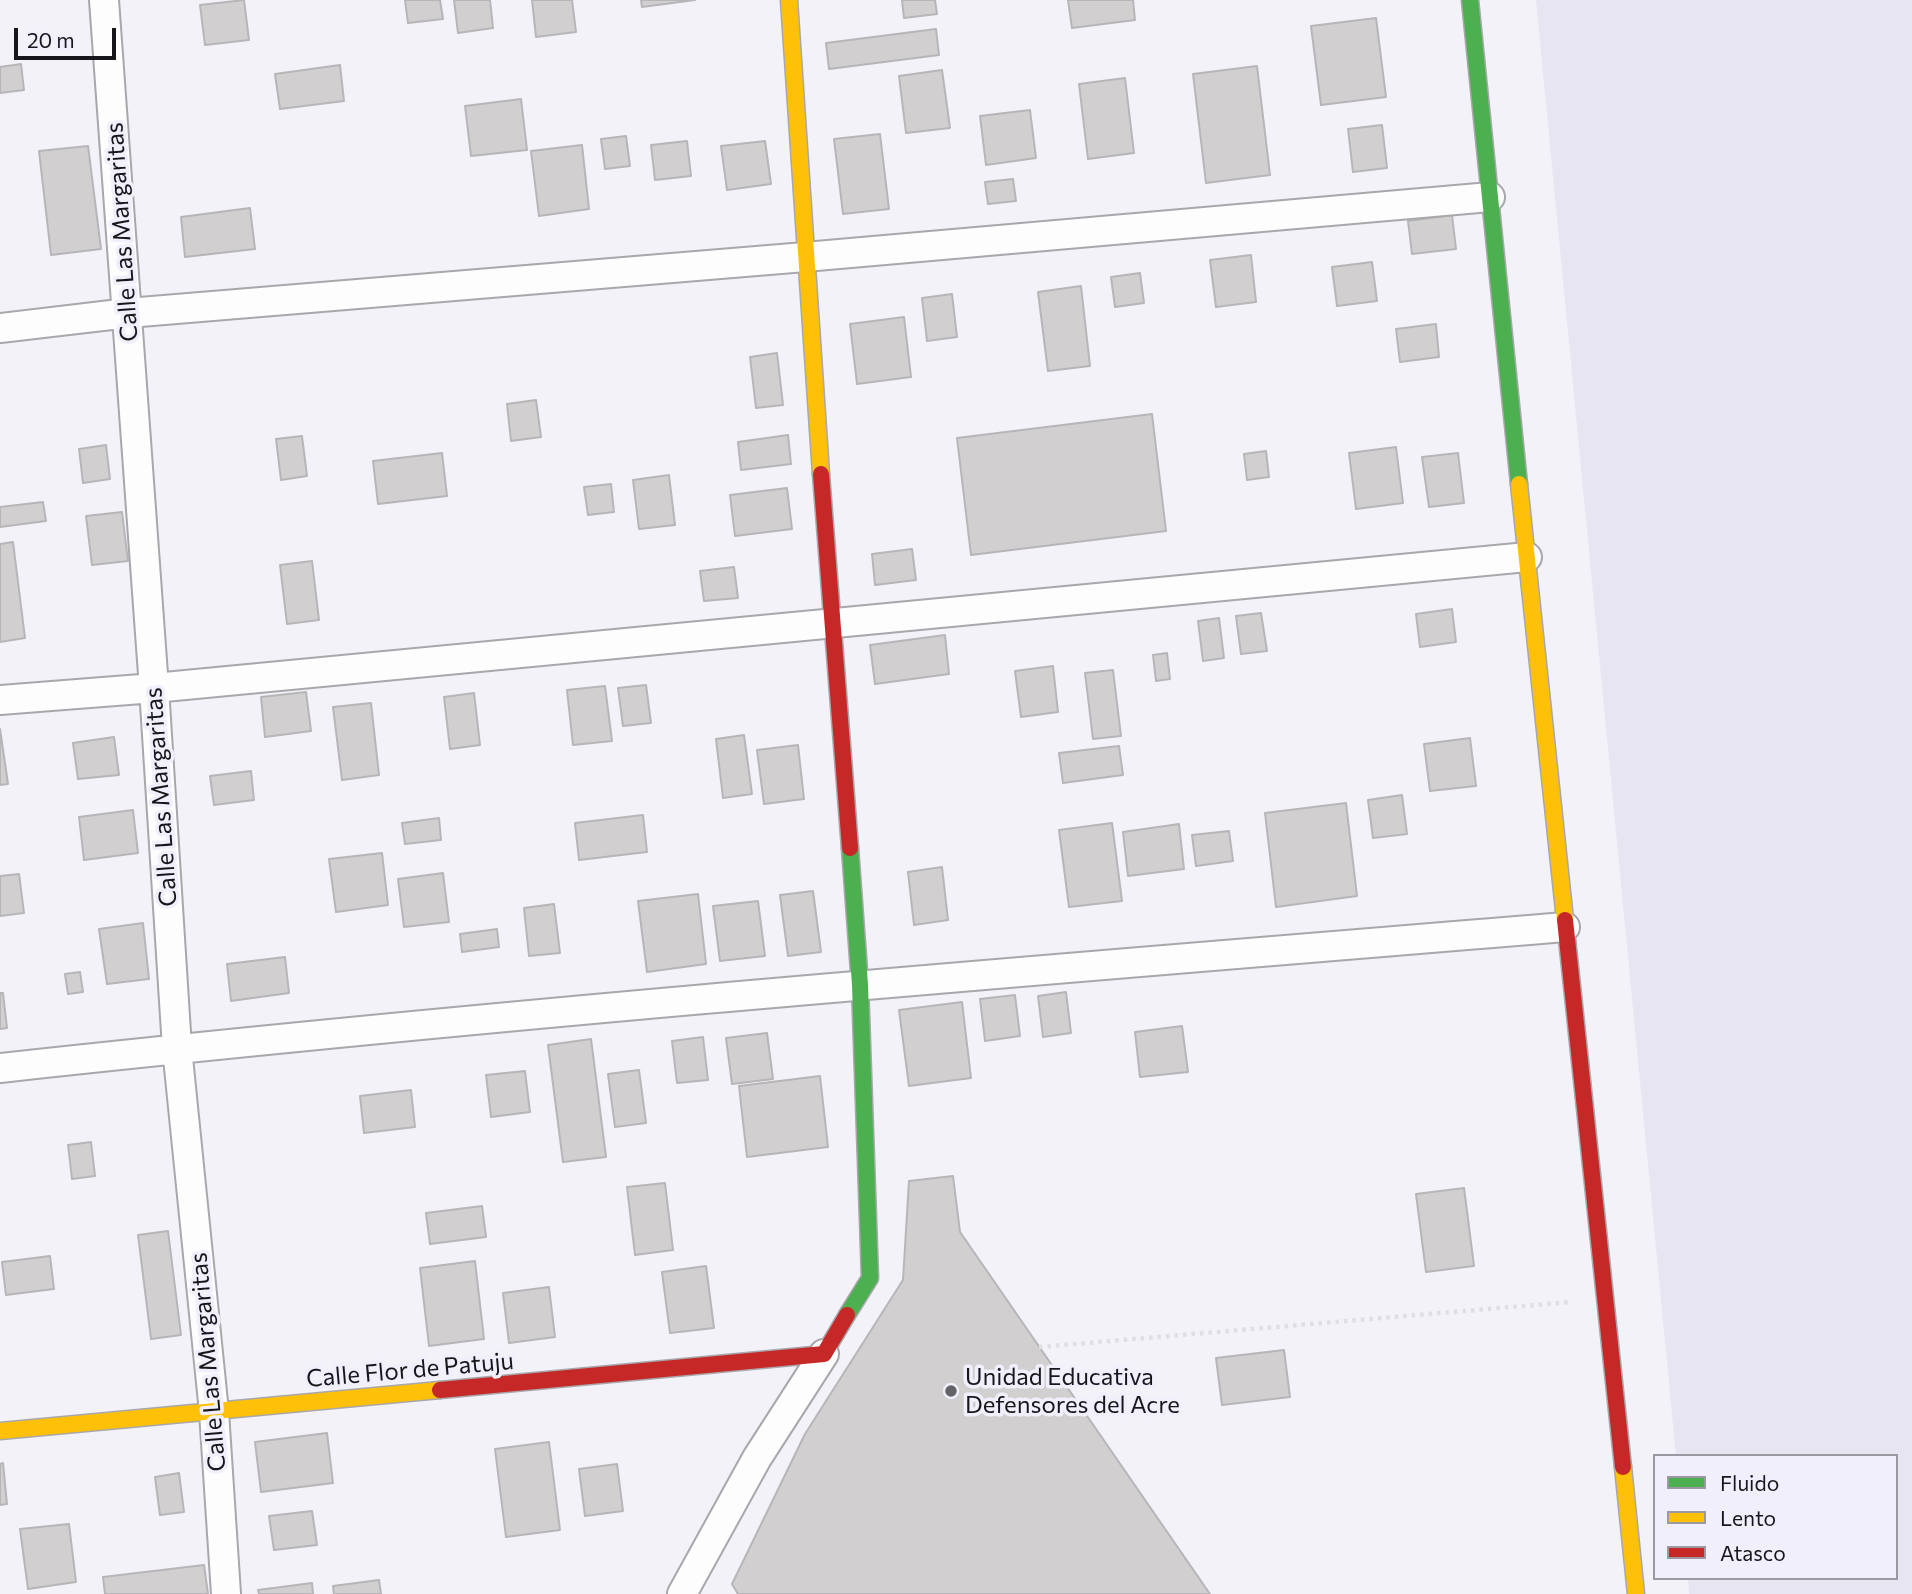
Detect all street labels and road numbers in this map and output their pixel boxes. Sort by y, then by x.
street label: Calle Las Margaritas [100,121,144,343]
street label: Calle Las Margaritas [139,686,183,908]
street label: Calle Las Margaritas [184,1251,232,1473]
street label: Calle Flor de Patuju [305,1347,515,1393]

